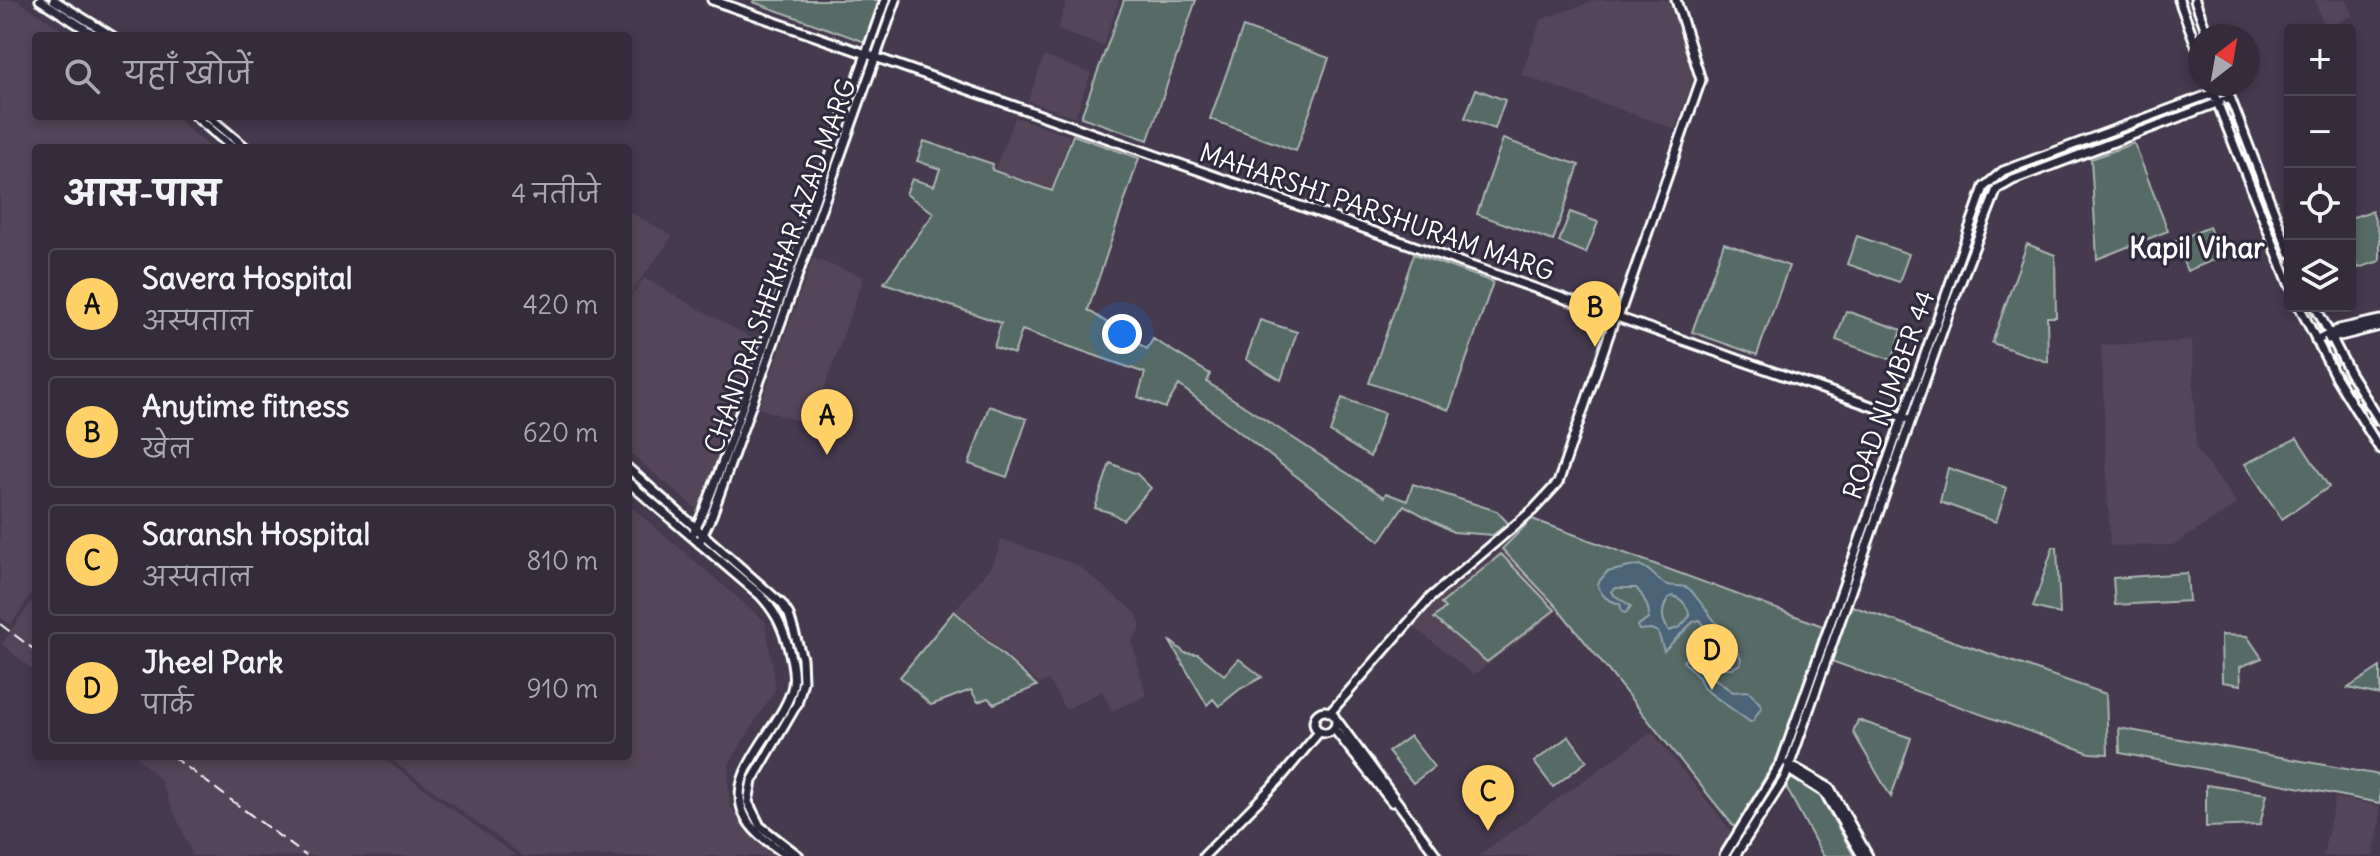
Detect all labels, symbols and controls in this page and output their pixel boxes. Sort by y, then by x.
north arrow [2188,24,2260,96]
map controls [2284,24,2356,312]
button: + [2284,24,2356,96]
search box [32,32,632,120]
icon: search [60,54,104,98]
text: यहाँ खोजें [124,54,252,92]
street label: CHANDRA SHEKHAR AZAD MARG [698,75,862,457]
button: − [2284,96,2356,168]
street label: MAHARSHI PARSHURAM MARG [1196,135,1559,288]
button: locate [2284,168,2356,240]
text: आस-पास [64,171,220,214]
text: 4 नतीजे [511,177,600,210]
district label: Kapil Vihar [2129,230,2265,266]
button: layers [2284,240,2356,312]
text: Savera Hospital [142,259,353,297]
pin: B [1569,281,1621,347]
street label: ROAD NUMBER 44 [1835,286,1942,504]
text: A [84,288,100,321]
text: 420 m [523,288,598,321]
text: अस्पताल [142,304,252,337]
your location [1102,314,1142,354]
text: Anytime fitness [142,387,349,425]
pin: A [801,389,853,455]
text: B [83,416,101,449]
text: 620 m [523,416,598,449]
text: खेल [142,432,192,465]
text: Saransh Hospital [142,515,370,553]
text: C [83,544,101,577]
text: 810 m [527,544,598,577]
text: अस्पताल [142,560,252,593]
pin: D [1686,624,1738,690]
text: Jheel Park [142,643,283,681]
text: D [83,672,101,705]
text: 910 m [527,672,598,705]
text: पार्क [142,688,193,721]
pin: C [1462,765,1514,831]

